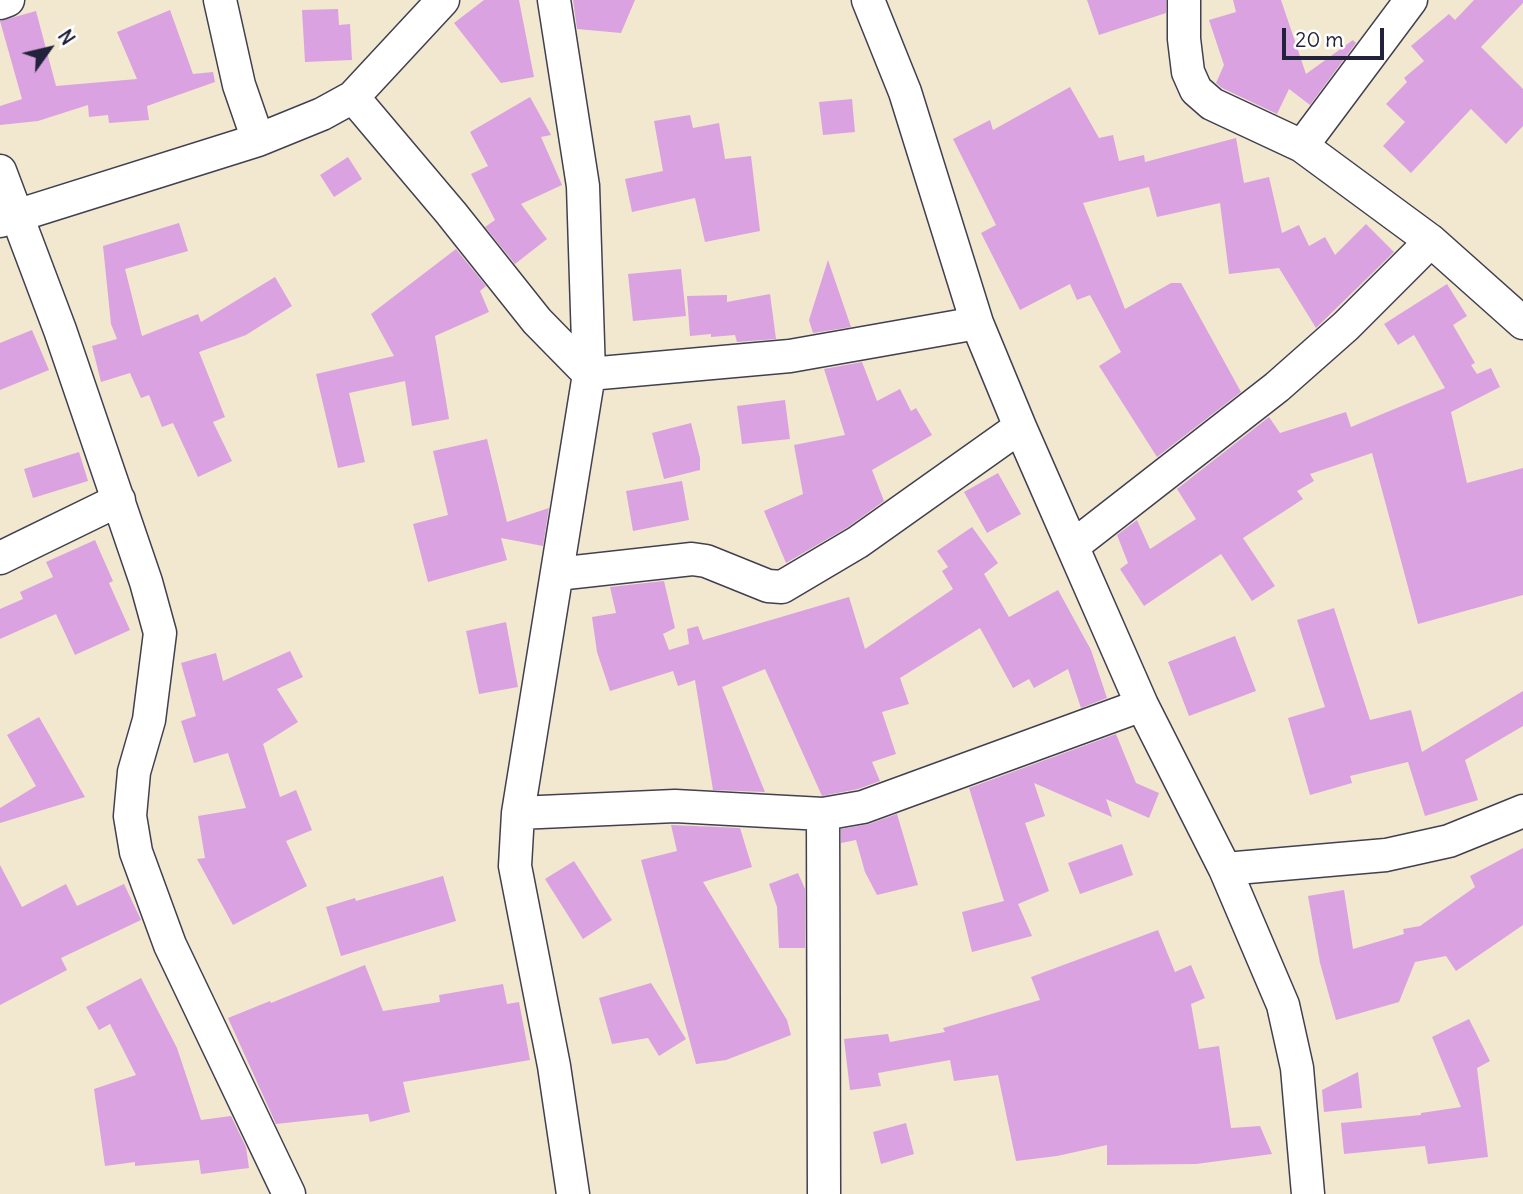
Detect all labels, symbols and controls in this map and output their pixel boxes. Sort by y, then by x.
north arrow [14,14,84,84]
scale bar [1285,14,1386,58]
text: N [53,25,80,49]
text: 20 m [1295,26,1344,53]

